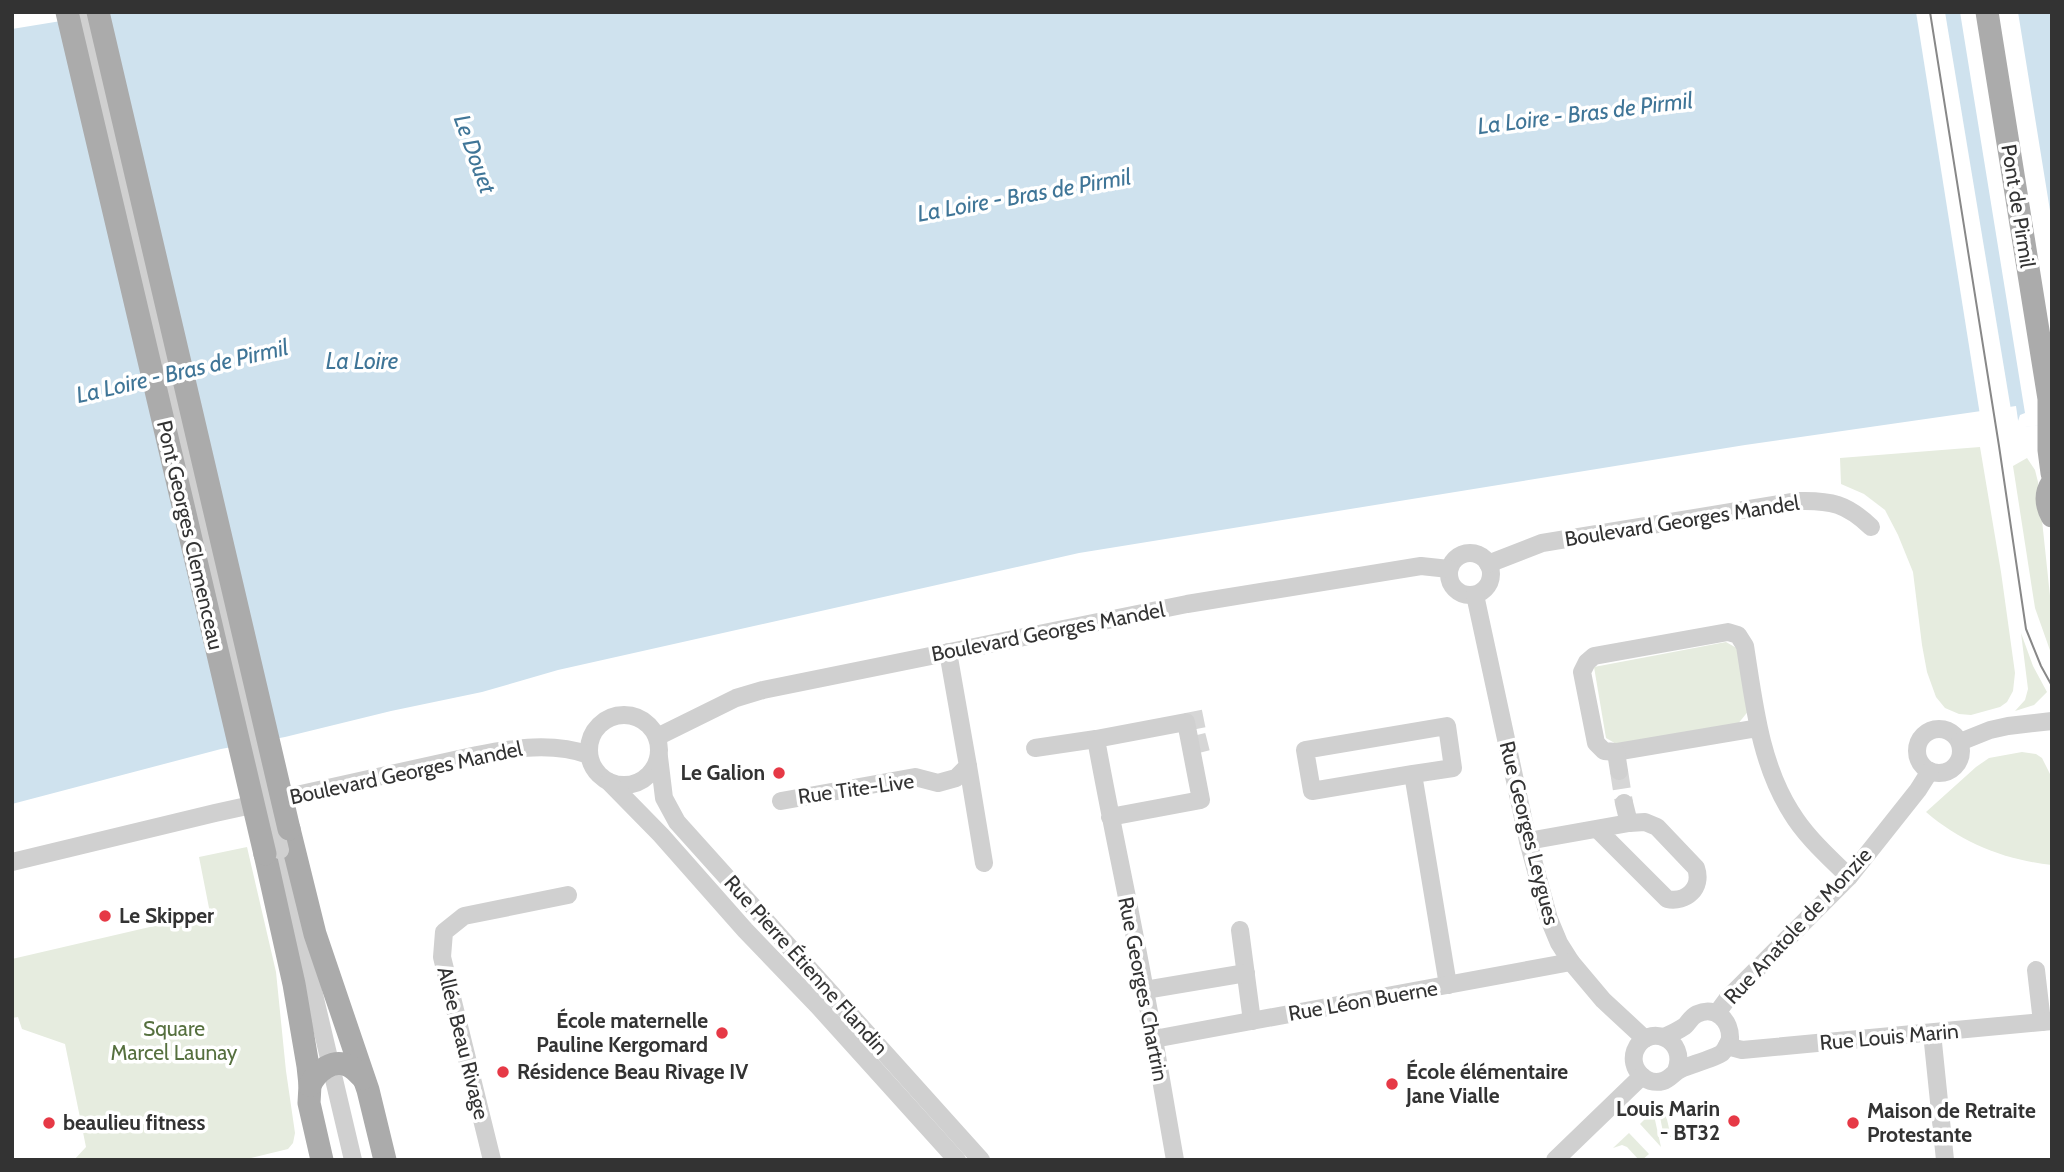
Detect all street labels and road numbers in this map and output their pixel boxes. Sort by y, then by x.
street label: Pont de Pirmil [1996,142,2041,269]
street label: Pont Georges Clemenceau [152,418,229,652]
street label: Boulevard Georges Mandel [1563,490,1801,551]
street label: Boulevard Georges Mandel [929,597,1167,666]
street label: Boulevard Georges Mandel [287,736,525,809]
street label: Rue Georges Leygues [1495,738,1565,928]
street label: Rue Tite-Live [796,768,916,809]
street label: Rue Anatole de Monzie [1719,842,1877,1009]
street label: Rue Pierre Étienne Flandin [719,870,893,1059]
street label: Rue Georges Chartrin [1113,895,1174,1083]
street label: Allée Beau Rivage [432,964,495,1122]
street label: Rue Léon Buerne [1286,975,1440,1026]
street label: Rue Louis Marin [1818,1018,1960,1055]

